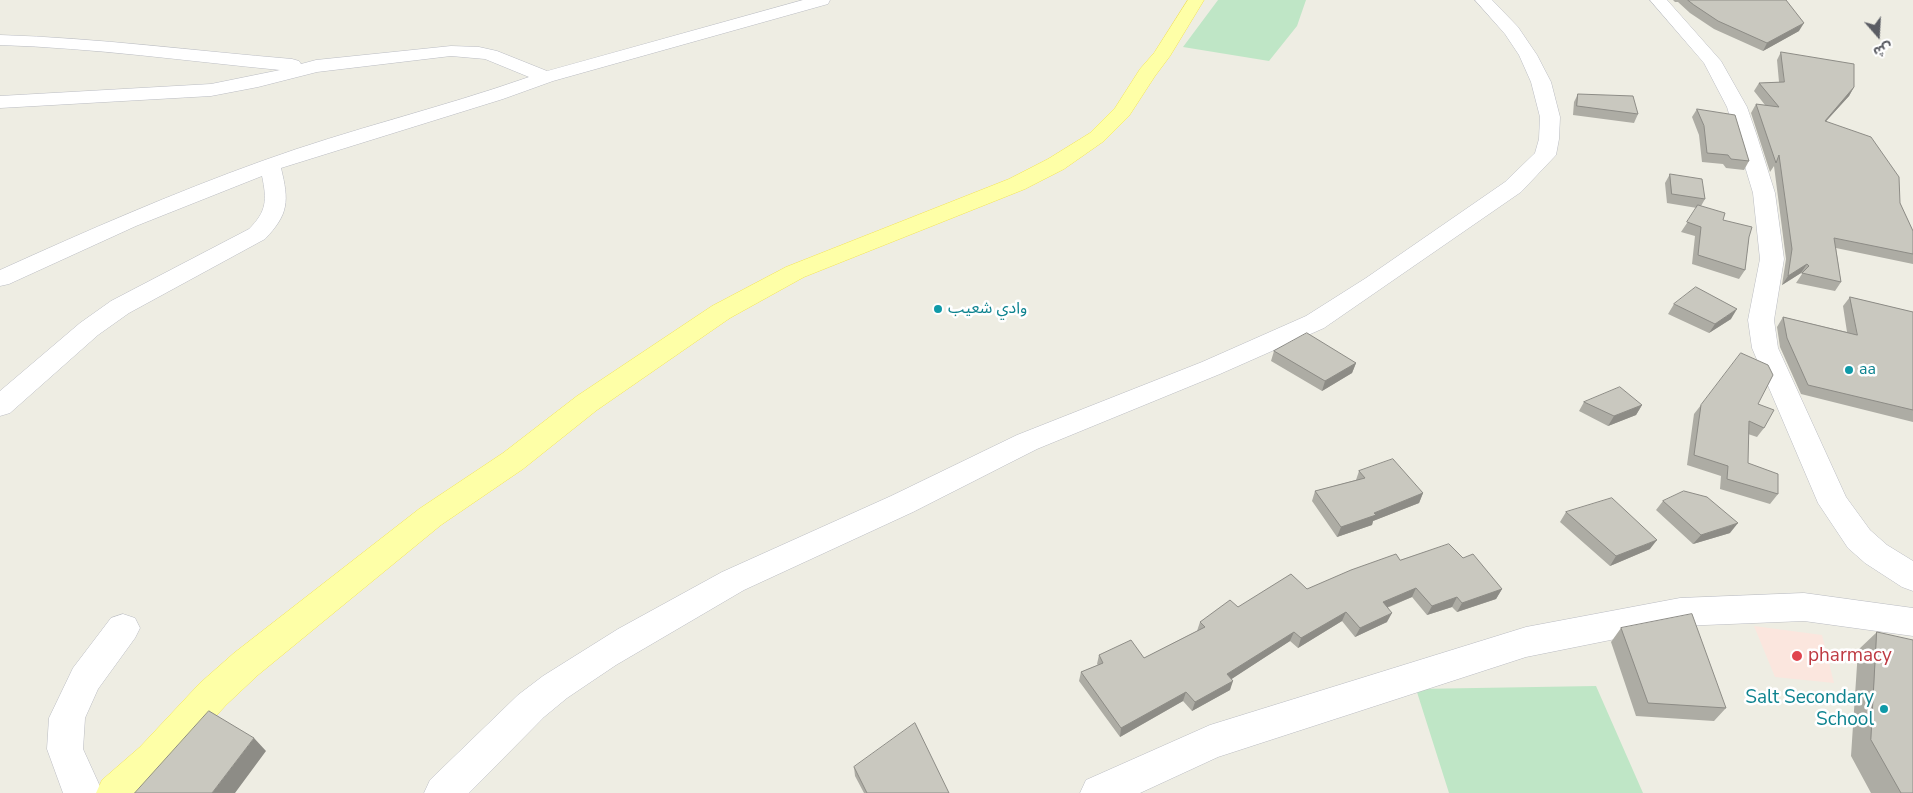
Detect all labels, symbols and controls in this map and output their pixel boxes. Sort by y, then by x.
north arrow [1853,10,1903,60]
text: ش [1871,38,1895,62]
place label: وادي شعيب [948,299,1027,319]
marker: وادي شعيب [932,303,944,315]
place label: aa [1859,360,1876,380]
marker: aa [1843,364,1855,376]
place label: pharmacy [1808,645,1892,667]
marker: pharmacy [1790,649,1804,663]
place label: Salt Secondary School [1745,687,1874,731]
marker: Salt Secondary School [1878,703,1890,715]

